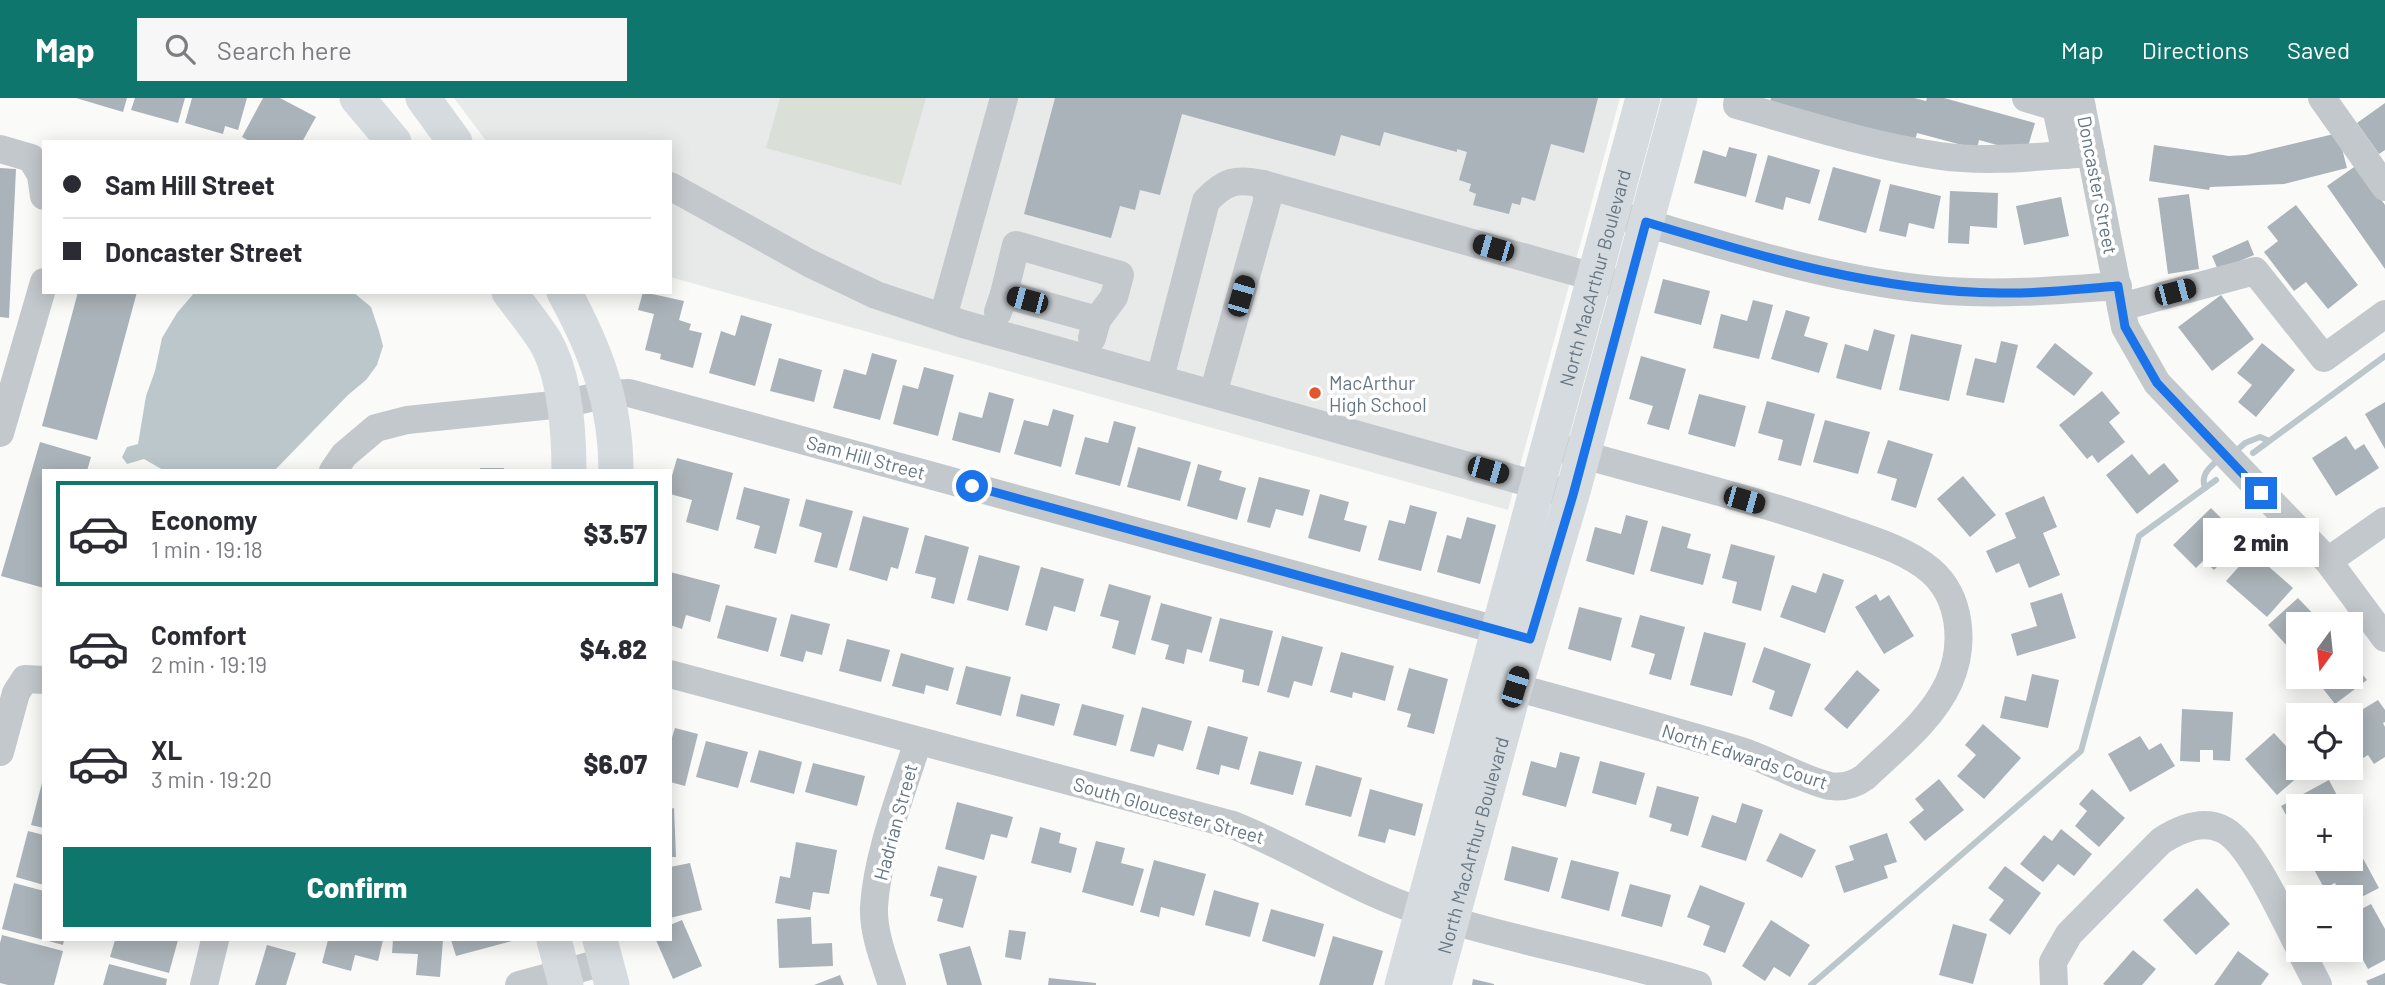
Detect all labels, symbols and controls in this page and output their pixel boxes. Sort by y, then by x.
search box [137,18,627,81]
text: Map [35,29,95,69]
icon: search [161,30,199,68]
text: Search here [217,34,352,65]
text: Map [2061,35,2104,64]
text: Directions [2142,35,2249,64]
text: Saved [2287,35,2350,64]
street label: Doncaster Street [2073,114,2123,256]
street label: North MacArthur Boulevard [1554,167,1635,389]
text: Sam Hill Street [105,169,275,200]
car [1470,232,1517,264]
text: Doncaster Street [105,236,302,267]
car [1226,273,1257,319]
car [2152,276,2199,308]
car [1004,284,1051,316]
place label: MacArthur High School [1329,371,1427,416]
marker: MacArthur High School [1307,385,1323,401]
street label: Sam Hill Street [804,430,928,484]
car [1465,454,1512,486]
route start [956,470,988,502]
route end [2245,477,2277,509]
car [1721,484,1768,516]
icon: car [67,502,130,565]
text: Economy [151,504,257,535]
text: $3.57 [584,518,647,549]
callout: 2 min [2203,518,2319,566]
text: 2 min [2233,528,2289,556]
text: 1 min · 19:18 [151,535,263,563]
north arrow [2286,612,2362,690]
map controls [2286,612,2363,962]
icon: car [67,617,130,680]
text: Comfort [151,619,247,650]
text: $4.82 [580,633,647,664]
text: 2 min · 19:19 [151,650,267,678]
car [1499,664,1532,710]
button: locate [2286,703,2363,780]
street label: North Edwards Court [1659,718,1831,794]
icon: car [67,732,130,795]
text: XL [151,734,182,765]
street label: North MacArthur Boulevard [1432,734,1512,956]
text: $6.07 [584,748,647,779]
street label: Hadrian Street [868,761,922,883]
text: 3 min · 19:20 [151,765,272,793]
street label: South Gloucester Street [1071,772,1267,848]
button: + [2286,794,2363,871]
button: Confirm [63,847,651,927]
button: − [2286,885,2363,962]

